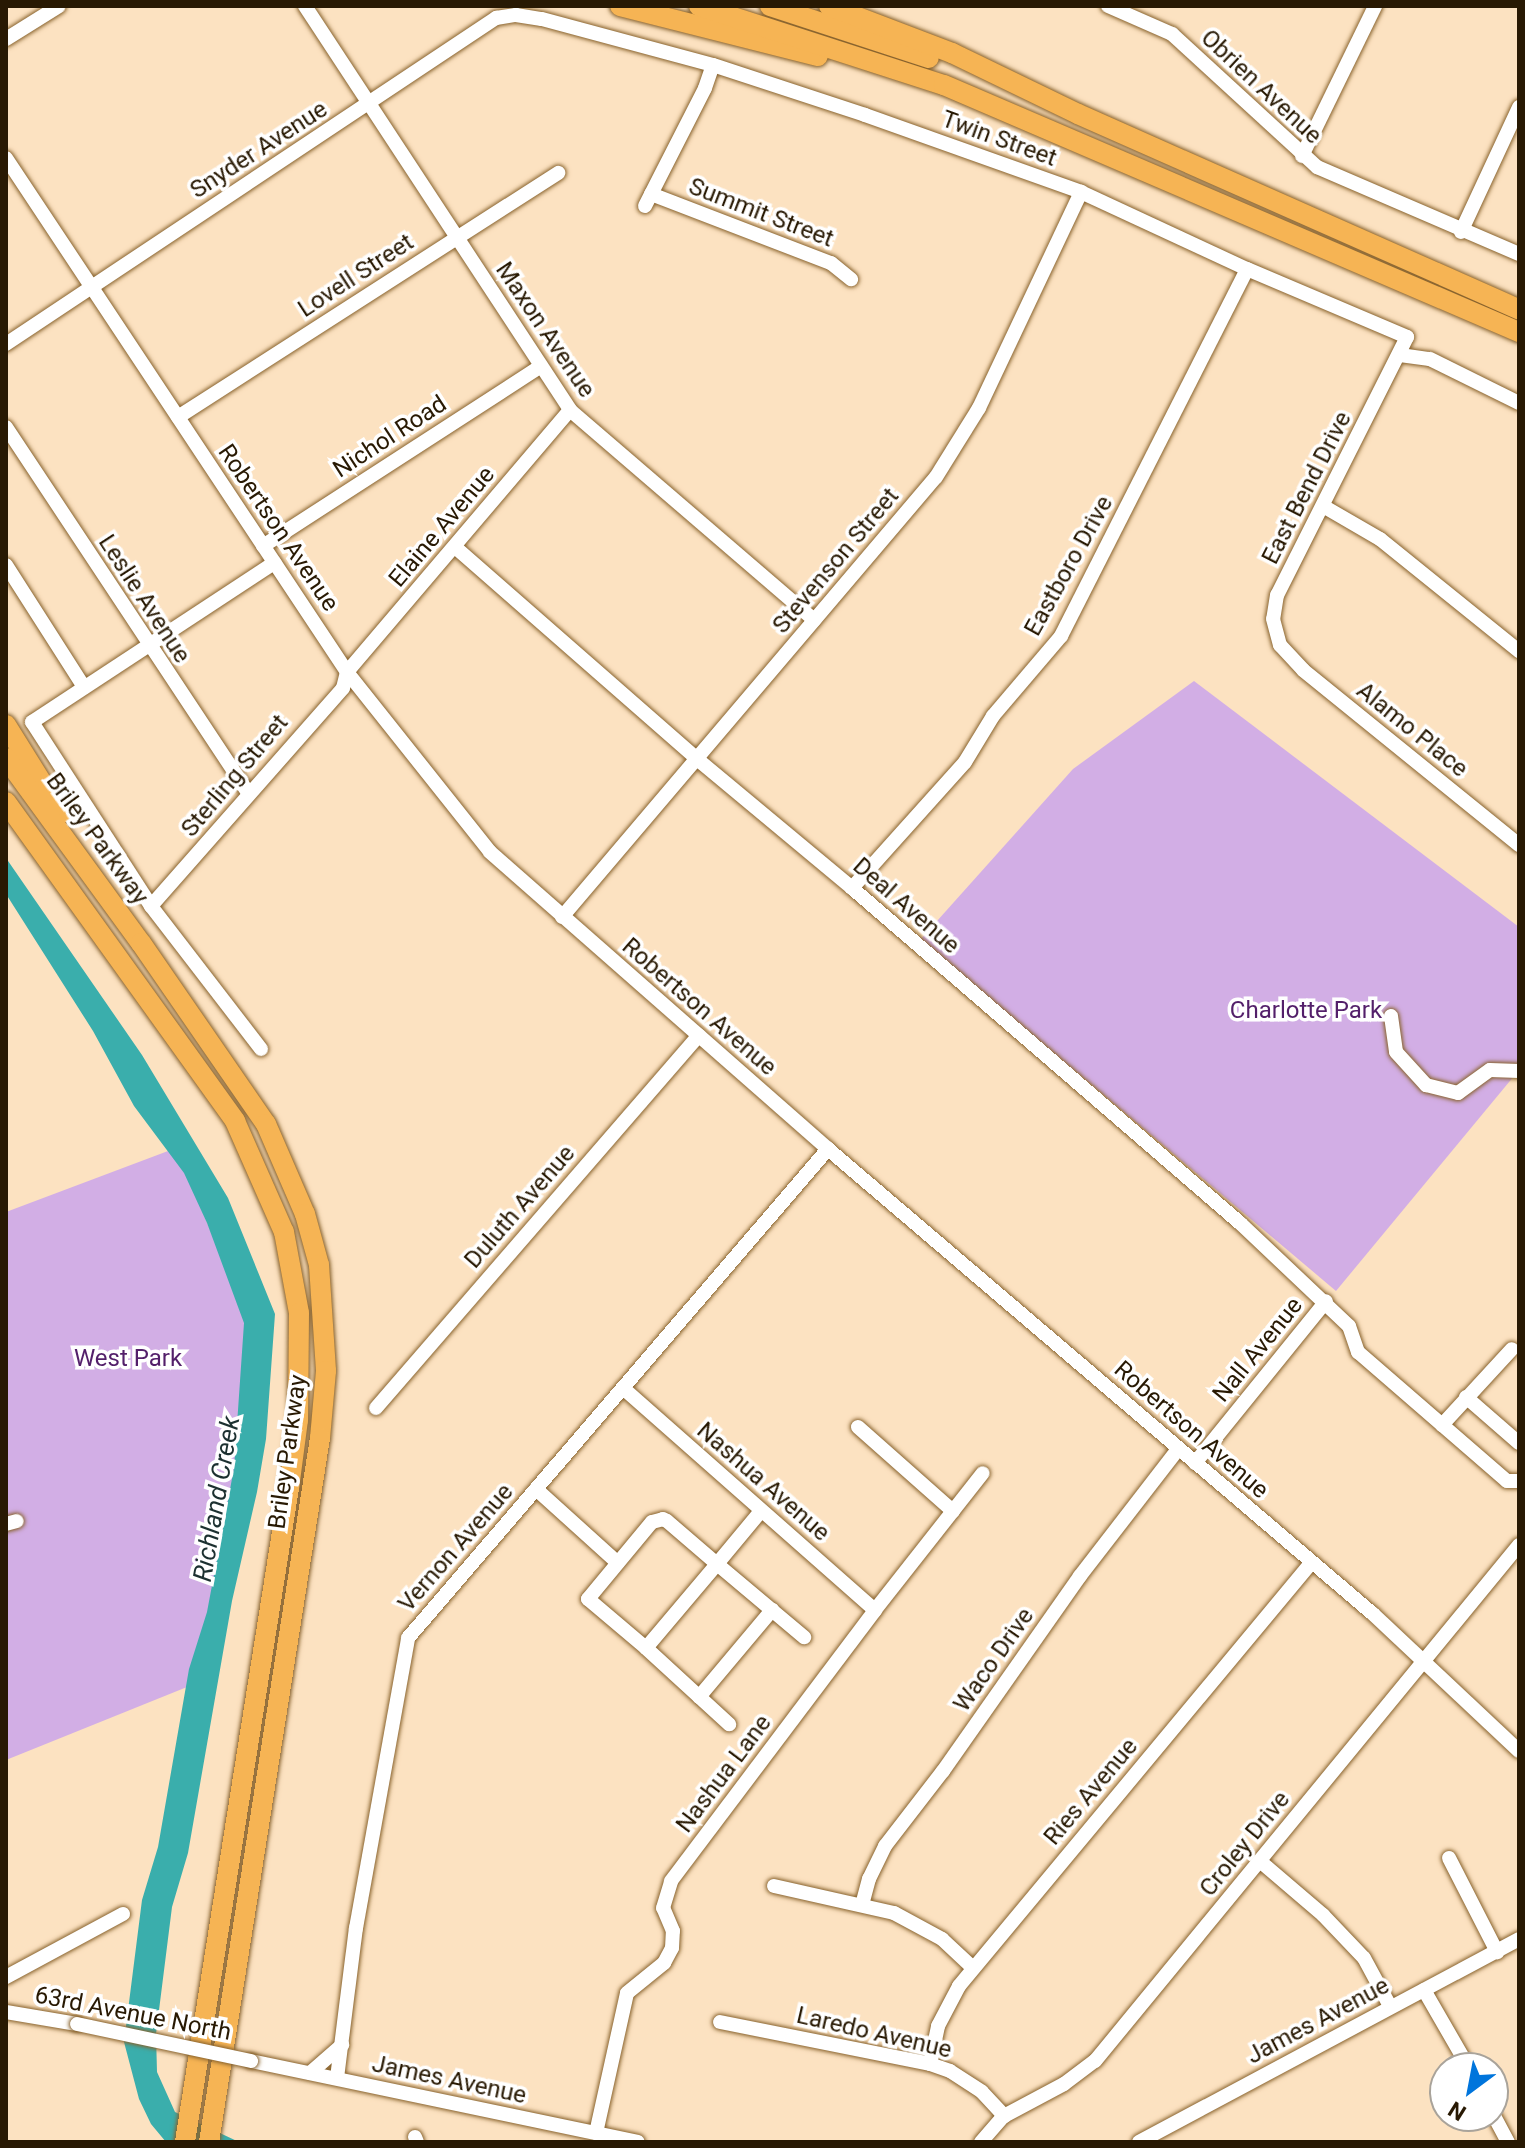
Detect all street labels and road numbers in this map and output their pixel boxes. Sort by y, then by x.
street label: Obrien Avenue [1195,24,1327,150]
street label: Snyder Avenue [185,95,333,205]
street label: Twin Street [938,105,1060,173]
street label: Summit Street [685,172,837,254]
street label: Lovell Street [293,228,419,324]
street label: Maxon Avenue [489,257,601,403]
street label: Nichol Road [328,390,452,484]
street label: East Bend Drive [1256,407,1358,569]
street label: Robertson Avenue [212,439,344,617]
street label: Elaine Avenue [383,461,501,593]
street label: Stevenson Street [767,483,905,639]
street label: Eastboro Drive [1019,491,1119,641]
street label: Leslie Avenue [92,530,196,668]
street label: Alamo Place [1351,676,1473,784]
street label: Sterling Street [176,709,294,843]
street label: Briley Parkway [40,768,154,910]
street label: Deal Avenue [847,852,965,960]
street label: Robertson Avenue [616,932,782,1082]
street label: Duluth Avenue [459,1140,581,1274]
street label: Nall Avenue [1207,1292,1309,1408]
street label: Robertson Avenue [1108,1355,1274,1505]
street label: Briley Parkway [263,1373,313,1531]
street label: Nashua Avenue [691,1417,835,1547]
street label: Vernon Avenue [393,1478,519,1618]
street label: Waco Drive [948,1603,1040,1717]
street label: Nashua Lane [670,1709,778,1839]
street label: Ries Avenue [1038,1733,1144,1851]
street label: Croley Drive [1194,1786,1296,1902]
street label: James Avenue [1242,1971,1394,2071]
street label: 63rd Avenue North [32,1981,234,2047]
street label: Laredo Avenue [794,2001,954,2065]
street label: James Avenue [369,2050,529,2110]

